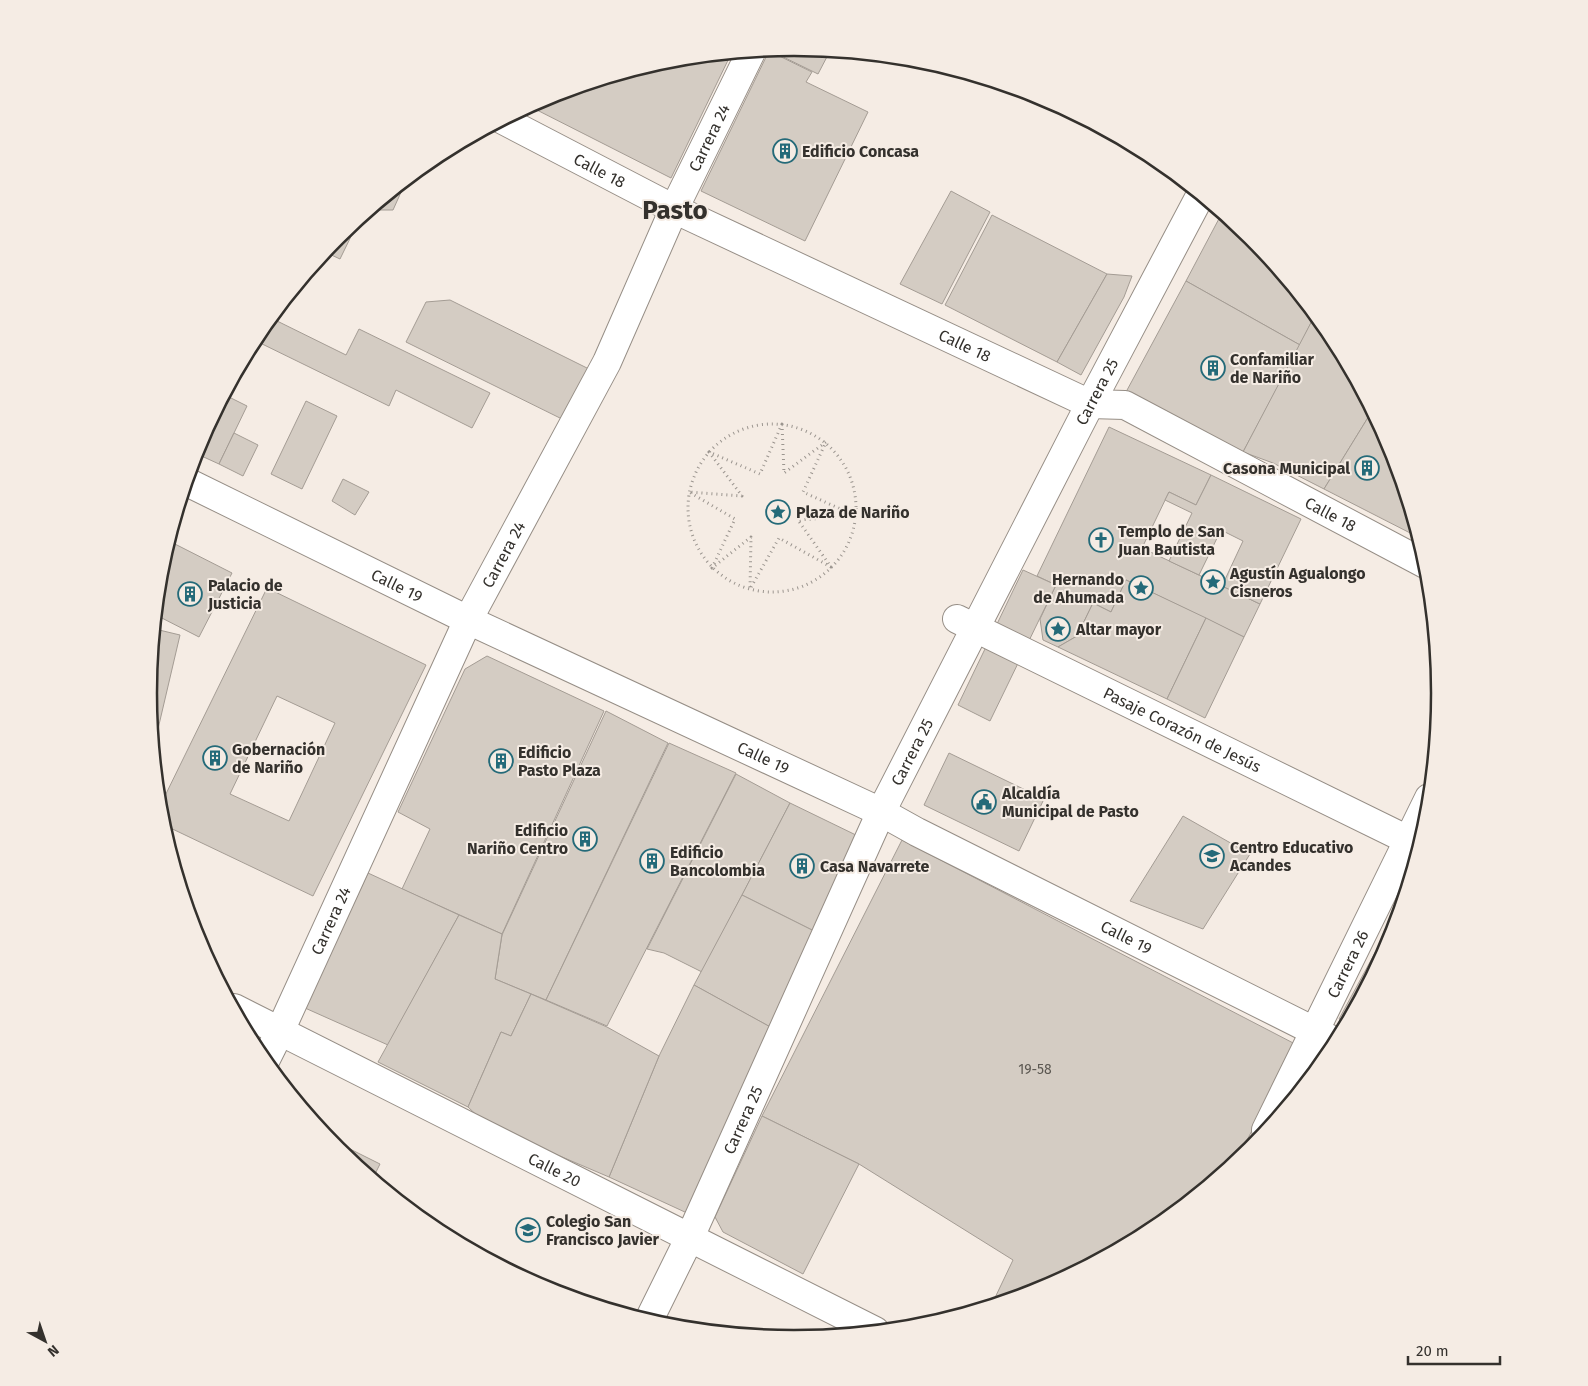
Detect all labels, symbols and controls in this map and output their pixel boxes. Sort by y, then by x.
street label: Carrera 24 [685,101,734,175]
building icon: Edificio Concasa [772,138,798,164]
place label: Edificio Concasa [802,142,919,161]
street label: Calle 18 [570,150,629,192]
district label: Pasto [642,195,708,226]
street label: Calle 18 [936,325,994,366]
place label: Confamiliar de Nariño [1230,350,1315,387]
street label: Carrera 25 [1072,355,1122,428]
building icon: Confamiliar de Nariño [1200,355,1226,381]
building icon: Casona Municipal [1354,455,1380,481]
place label: Casona Municipal [1223,459,1350,478]
street label: Calle 18 [1302,493,1360,536]
place icon: Plaza de Nariño [765,499,791,525]
place label: Plaza de Nariño [796,503,910,522]
street label: Carrera 24 [478,518,530,591]
place label: Templo de San Juan Bautista [1117,522,1225,559]
church icon: Templo de San Juan Bautista [1088,527,1114,553]
place label: Agustín Agualongo Cisneros [1229,564,1366,601]
street label: Calle 19 [368,565,426,606]
place icon: Agustín Agualongo Cisneros [1200,569,1226,595]
place label: Hernando de Ahumada [1033,570,1124,607]
place icon: Hernando de Ahumada [1128,575,1154,601]
place label: Palacio de Justicia [207,576,283,613]
building icon: Palacio de Justicia [177,581,203,607]
place icon: Altar mayor [1045,616,1071,642]
place label: Altar mayor [1075,620,1162,639]
street label: Pasaje Corazón de Jesús [1100,683,1264,776]
street label: Carrera 25 [887,715,937,789]
street label: Calle 19 [734,738,792,778]
place label: Gobernación de Nariño [232,740,325,777]
place label: Edificio Pasto Plaza [518,743,601,780]
building icon: Gobernación de Nariño [202,745,228,771]
building icon: Edificio Pasto Plaza [488,748,514,774]
place label: Alcaldía Municipal de Pasto [1001,784,1139,821]
public building icon: Alcaldía Municipal de Pasto [971,789,997,815]
place label: Edificio Nariño Centro [467,821,568,858]
building icon: Edificio Nariño Centro [572,826,598,852]
place label: Centro Educativo Acandes [1229,838,1353,875]
place label: Edificio Bancolombia [670,843,765,880]
school or university icon: Centro Educativo Acandes [1199,843,1225,869]
building icon: Edificio Bancolombia [639,848,665,874]
building icon: Casa Navarrete [789,853,815,879]
place label: Casa Navarrete [820,857,930,876]
street label: Carrera 24 [307,883,355,958]
street label: Calle 19 [1097,917,1155,958]
street label: Carrera 26 [1323,927,1373,1001]
house number: 19-58 [1018,1061,1052,1078]
street label: Carrera 25 [720,1083,767,1157]
street label: Calle 20 [525,1149,584,1191]
place label: Colegio San Francisco Javier [546,1212,660,1249]
school or university icon: Colegio San Francisco Javier [515,1217,541,1243]
north arrow [20,1316,70,1366]
scale bar [1408,1334,1500,1366]
text: N [44,1341,62,1360]
text: 20 m [1416,1342,1449,1360]

